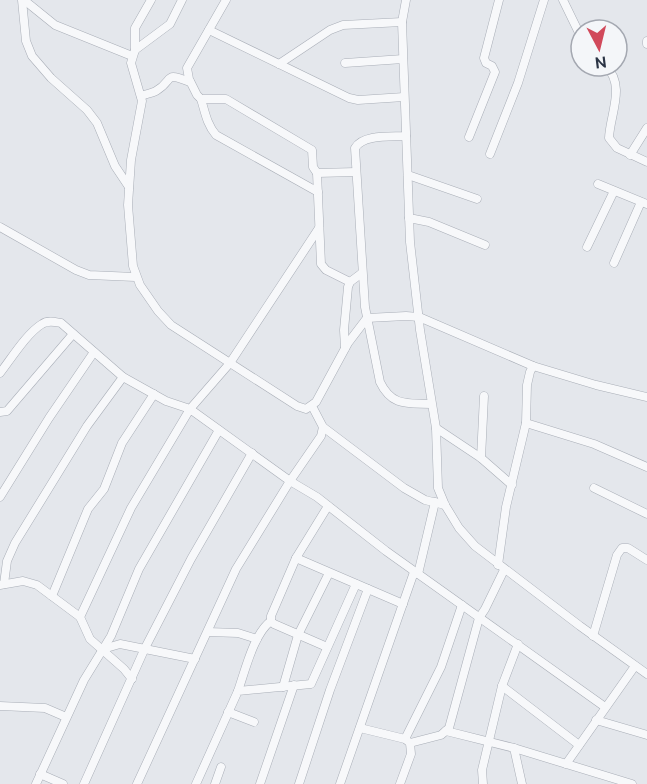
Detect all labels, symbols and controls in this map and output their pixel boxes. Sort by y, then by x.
north arrow [569,18,629,78]
text: N [594,53,608,73]

